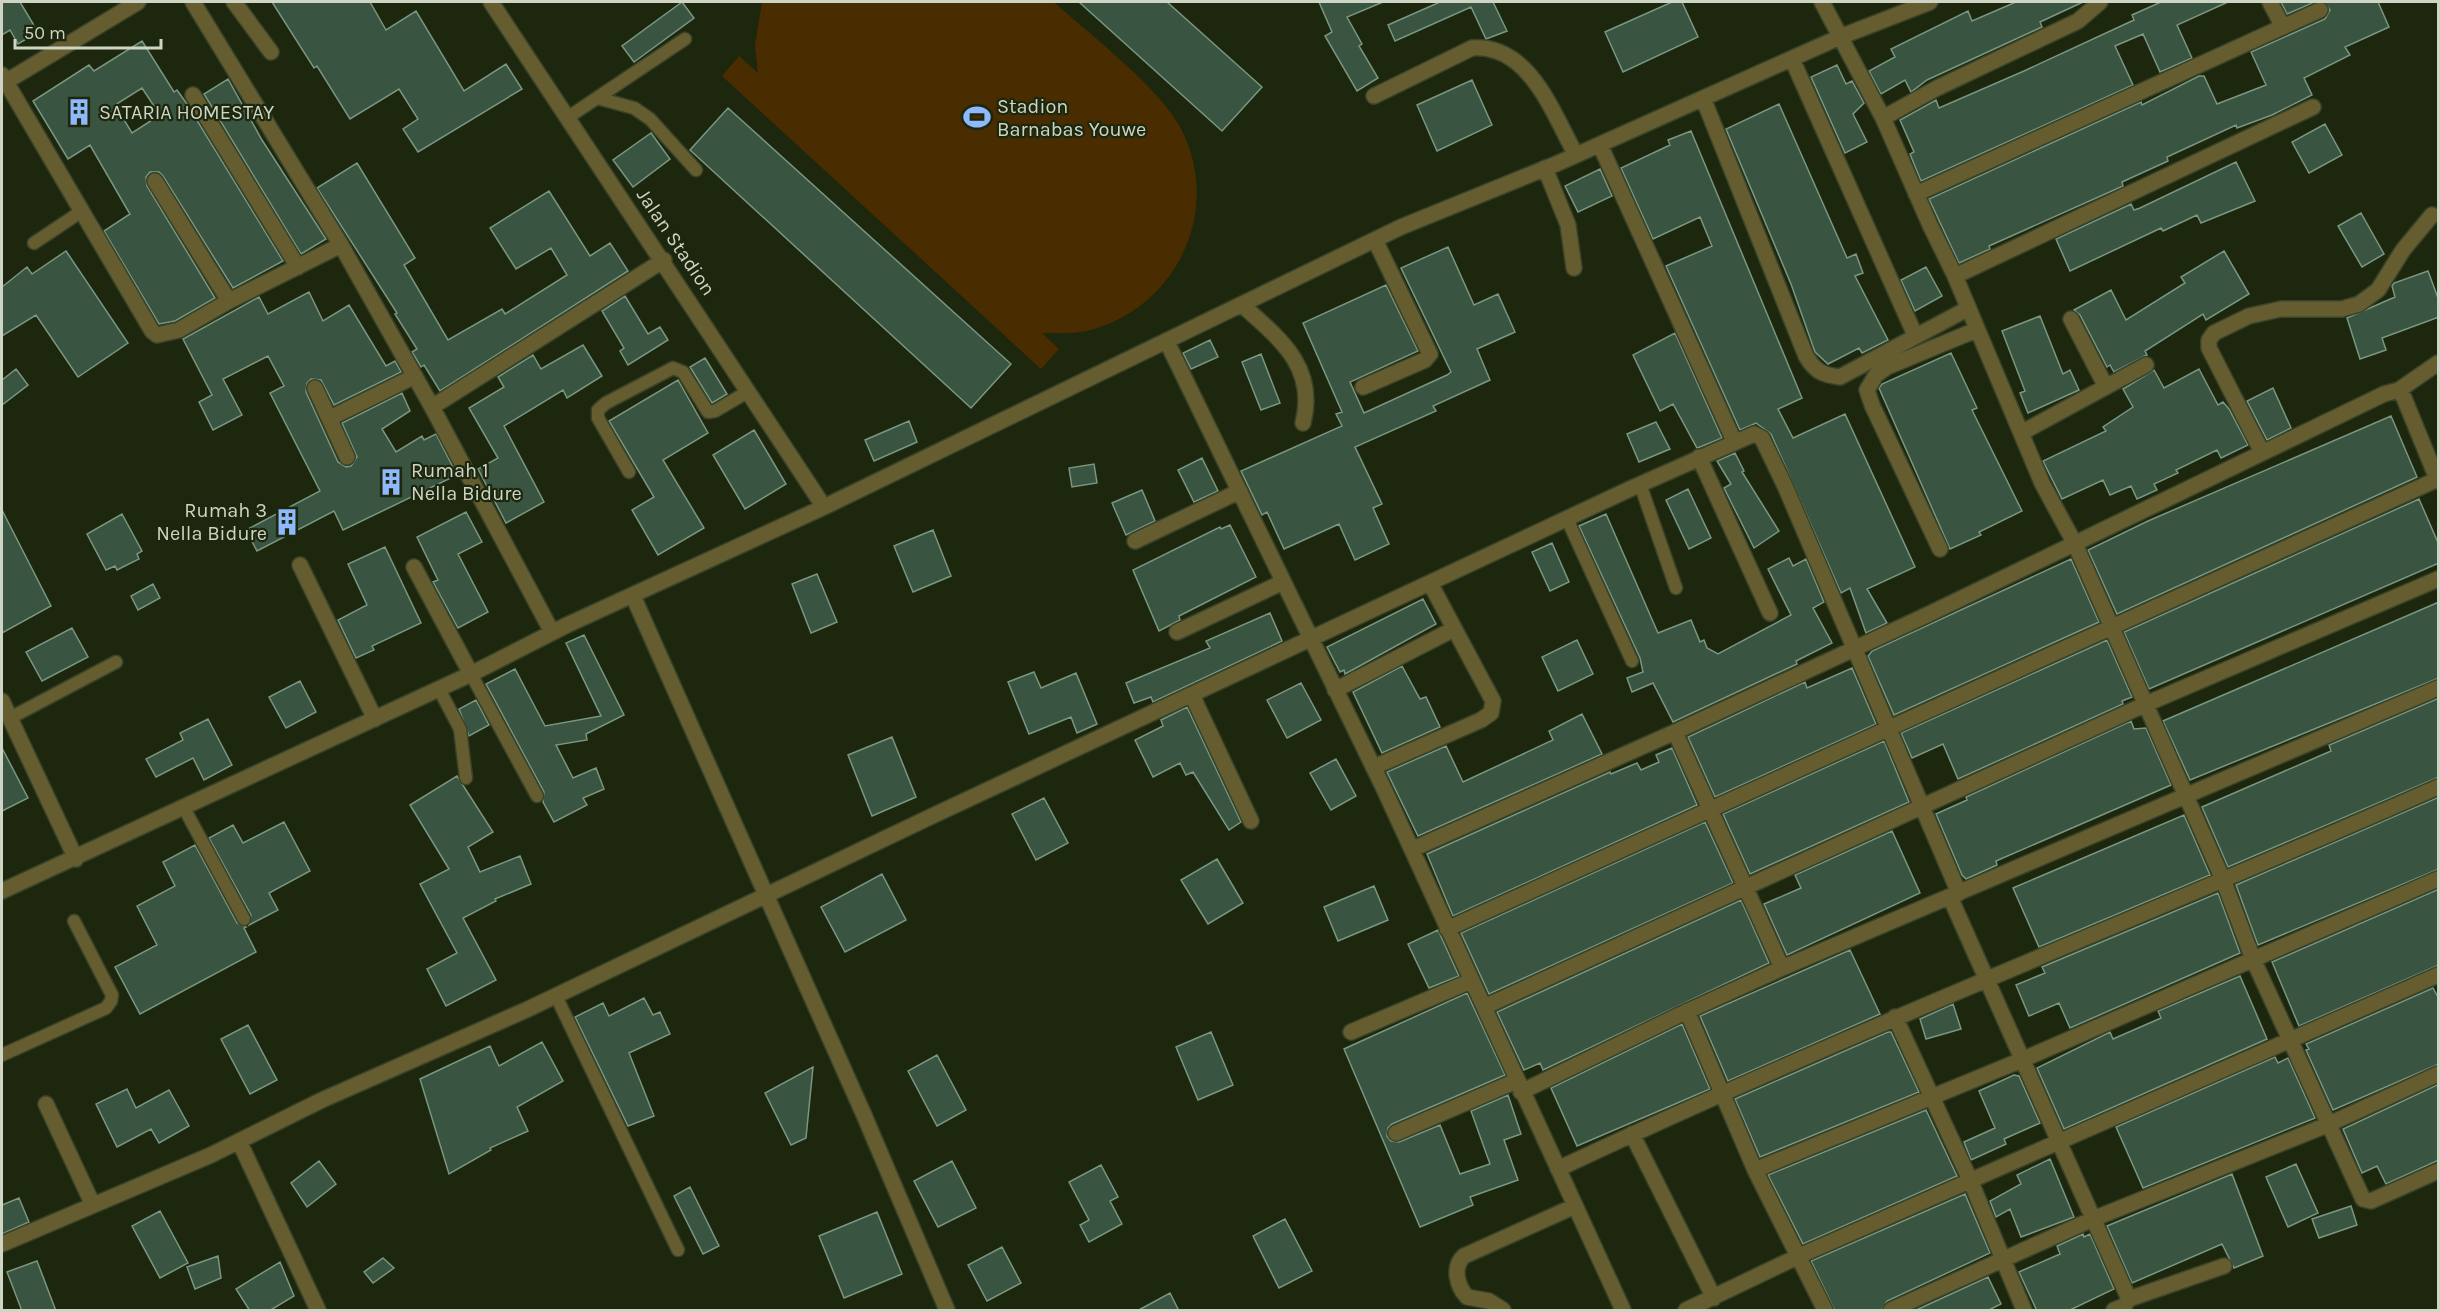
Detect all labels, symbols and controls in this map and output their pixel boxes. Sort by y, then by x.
scale bar [15,12,160,50]
text: 50 m [24,22,66,44]
place label: Stadion Barnabas Youwe [997,95,1146,141]
building icon: SATARIA HOMESTAY [64,97,94,127]
place label: SATARIA HOMESTAY [99,101,274,124]
sports icon: Stadion Barnabas Youwe [962,102,992,132]
street label: Jalan Stadion [632,184,720,300]
place label: Rumah 1 Nella Bidure [411,459,522,505]
building icon: Rumah 1 Nella Bidure [376,467,406,497]
place label: Rumah 3 Nella Bidure [156,499,267,545]
building icon: Rumah 3 Nella Bidure [272,507,302,537]

